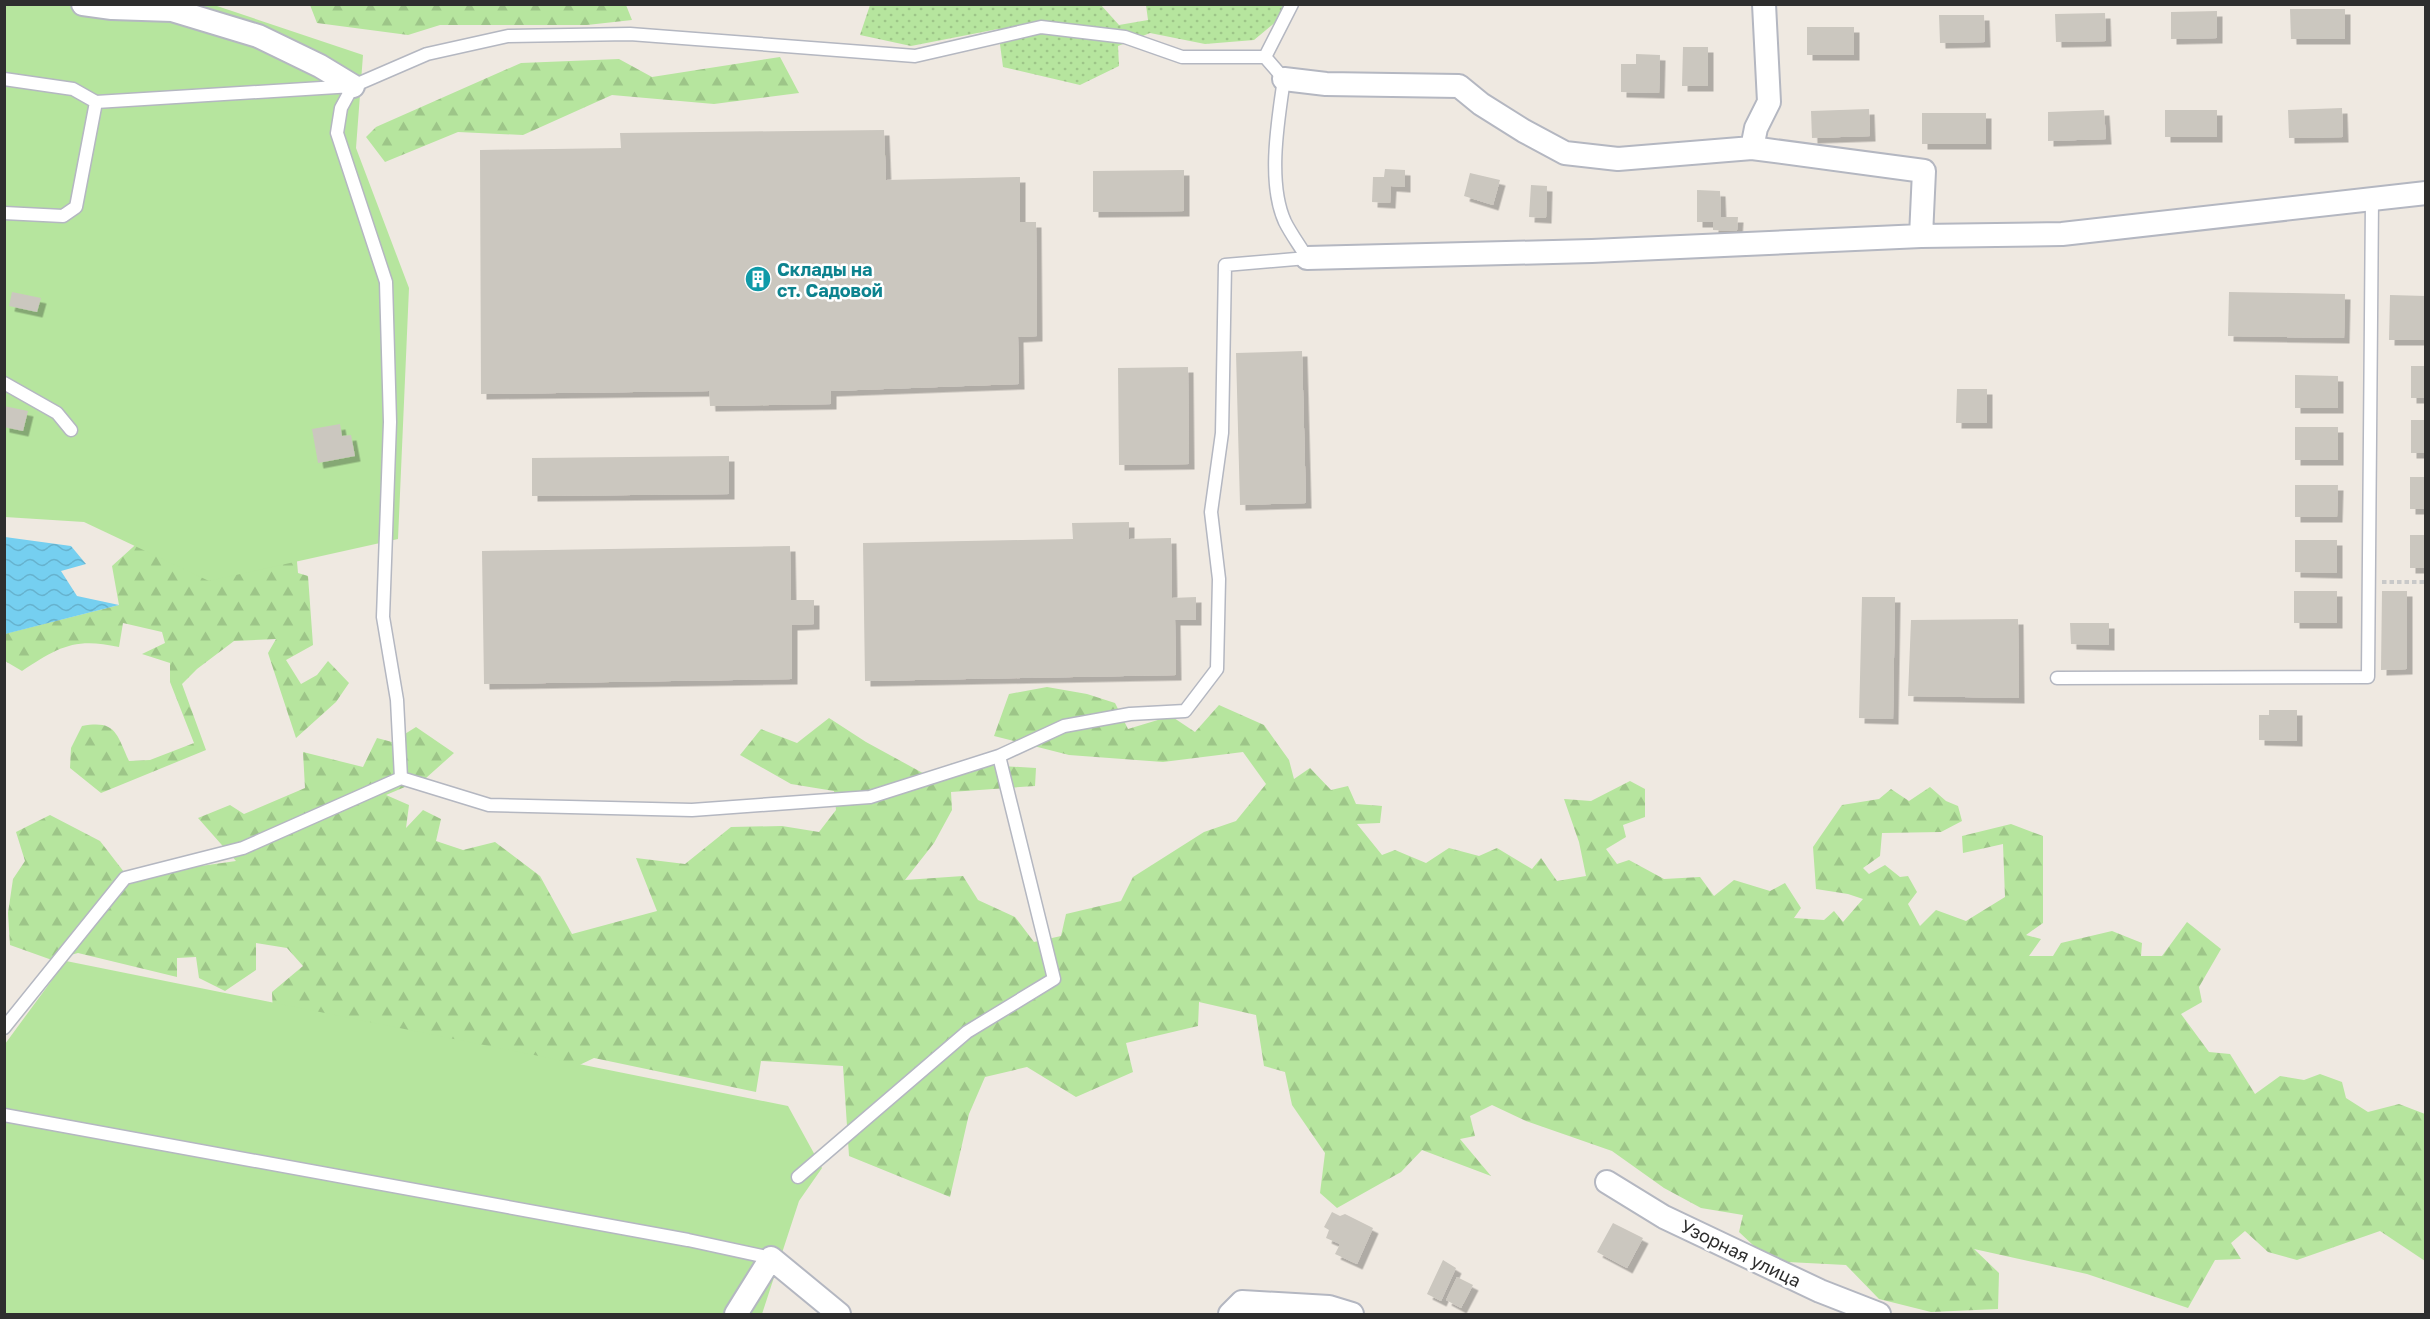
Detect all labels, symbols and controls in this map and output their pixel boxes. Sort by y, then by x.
place label: Склады на ст. Садовой [777,258,883,301]
building icon: Склады на ст. Садовой [743,264,773,294]
street label: Узорная улица [1677,1214,1805,1292]

